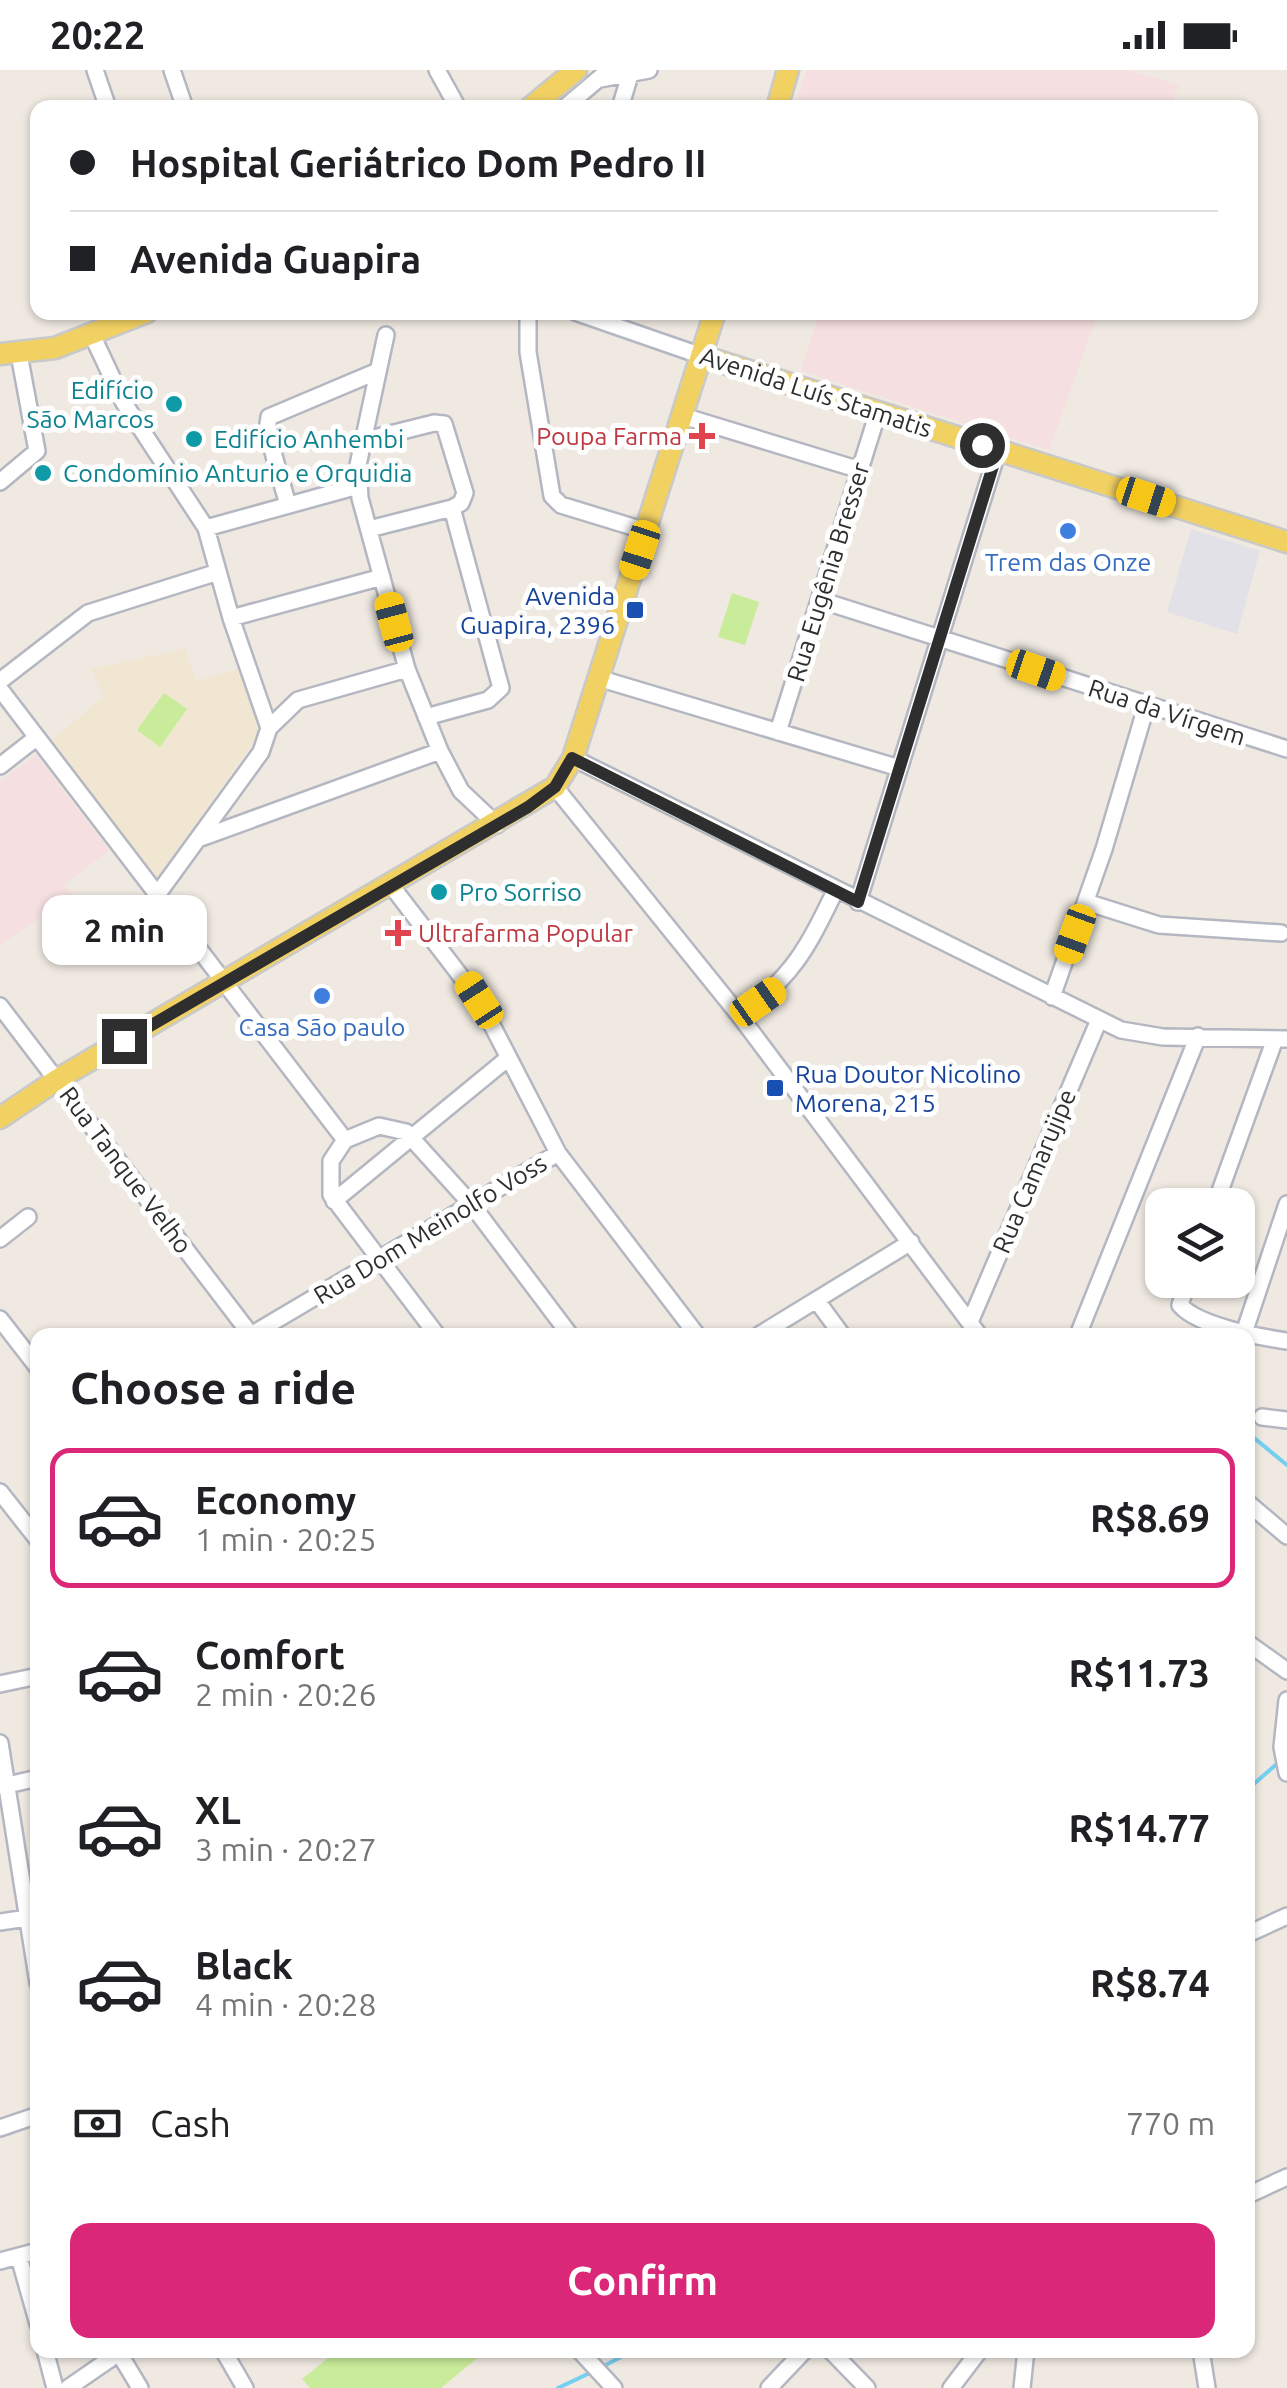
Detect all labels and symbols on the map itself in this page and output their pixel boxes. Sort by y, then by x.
street label: Avenida Luís Stamatis [697,341,935,443]
place label: Edifício São Marcos [27,376,154,433]
marker: Edifício São Marcos [163,393,185,415]
place label: Poupa Farma [536,422,682,450]
route start [960,423,1005,468]
place label: Edifício Anhembi [214,425,404,453]
marker: Poupa Farma [691,425,713,447]
marker: Edifício Anhembi [183,428,205,450]
place label: Condomínio Anturio e Orquidia [63,459,412,487]
street label: Rua Eugênia Bresser [781,459,875,685]
marker: Condomínio Anturio e Orquidia [32,462,54,484]
car [1113,473,1179,521]
car [616,517,664,583]
marker: Trem das Onze [1057,520,1079,542]
place label: Trem das Onze [985,548,1151,576]
place label: Avenida Guapira, 2396 [460,582,615,639]
car [372,589,416,655]
marker: Avenida Guapira, 2396 [624,599,646,621]
car [1003,646,1069,694]
street label: Rua da Virgem [1085,673,1249,751]
place label: Pro Sorriso [459,878,582,906]
marker: Pro Sorriso [428,881,450,903]
callout: 2 min [42,896,206,966]
car [1051,901,1099,967]
place label: Ultrafarma Popular [418,919,633,947]
marker: Ultrafarma Popular [387,922,409,944]
car [450,967,508,1033]
car [725,973,791,1031]
marker: Casa São paulo [311,985,333,1007]
place label: Casa São paulo [239,1013,405,1041]
route end [102,1019,147,1064]
place label: Rua Doutor Nicolino Morena, 215 [795,1060,1021,1117]
marker: Rua Doutor Nicolino Morena, 215 [764,1077,786,1099]
street label: Rua Tanque Velho [54,1081,198,1259]
street label: Rua Camarujipe [987,1085,1081,1257]
street label: Rua Dom Meinolfo Voss [309,1148,551,1310]

